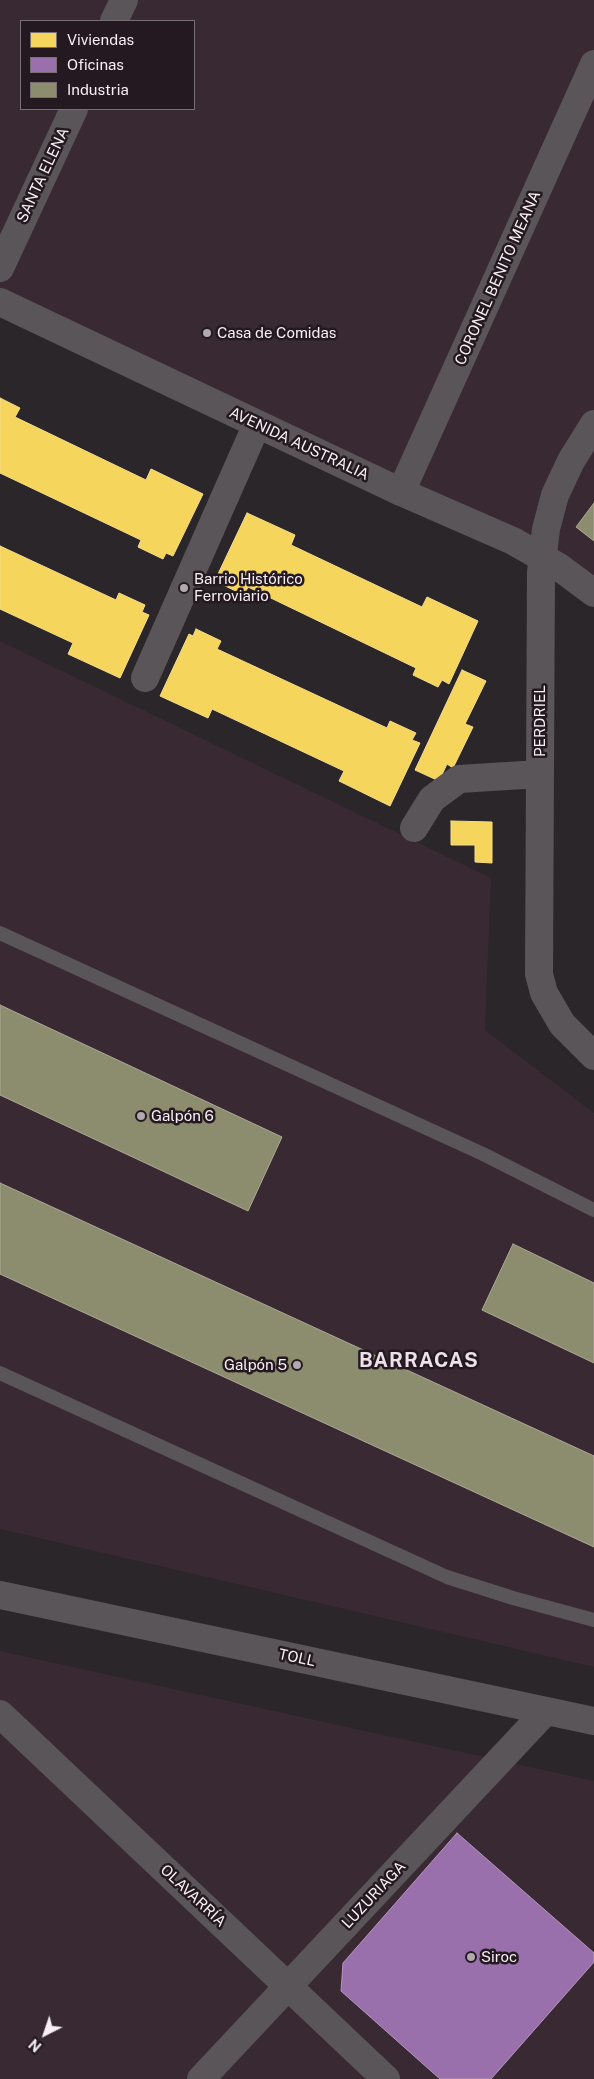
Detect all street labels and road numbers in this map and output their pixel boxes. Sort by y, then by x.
street label: SANTA ELENA [13,124,73,226]
street label: CORONEL BENITO MEANA [451,188,545,368]
street label: AVENIDA AUSTRALIA [226,404,372,484]
street label: PERDRIEL [531,685,549,757]
street label: TOLL [277,1645,317,1671]
street label: LUZURIAGA [338,1858,410,1932]
street label: OLAVARRÍA [156,1861,230,1931]

